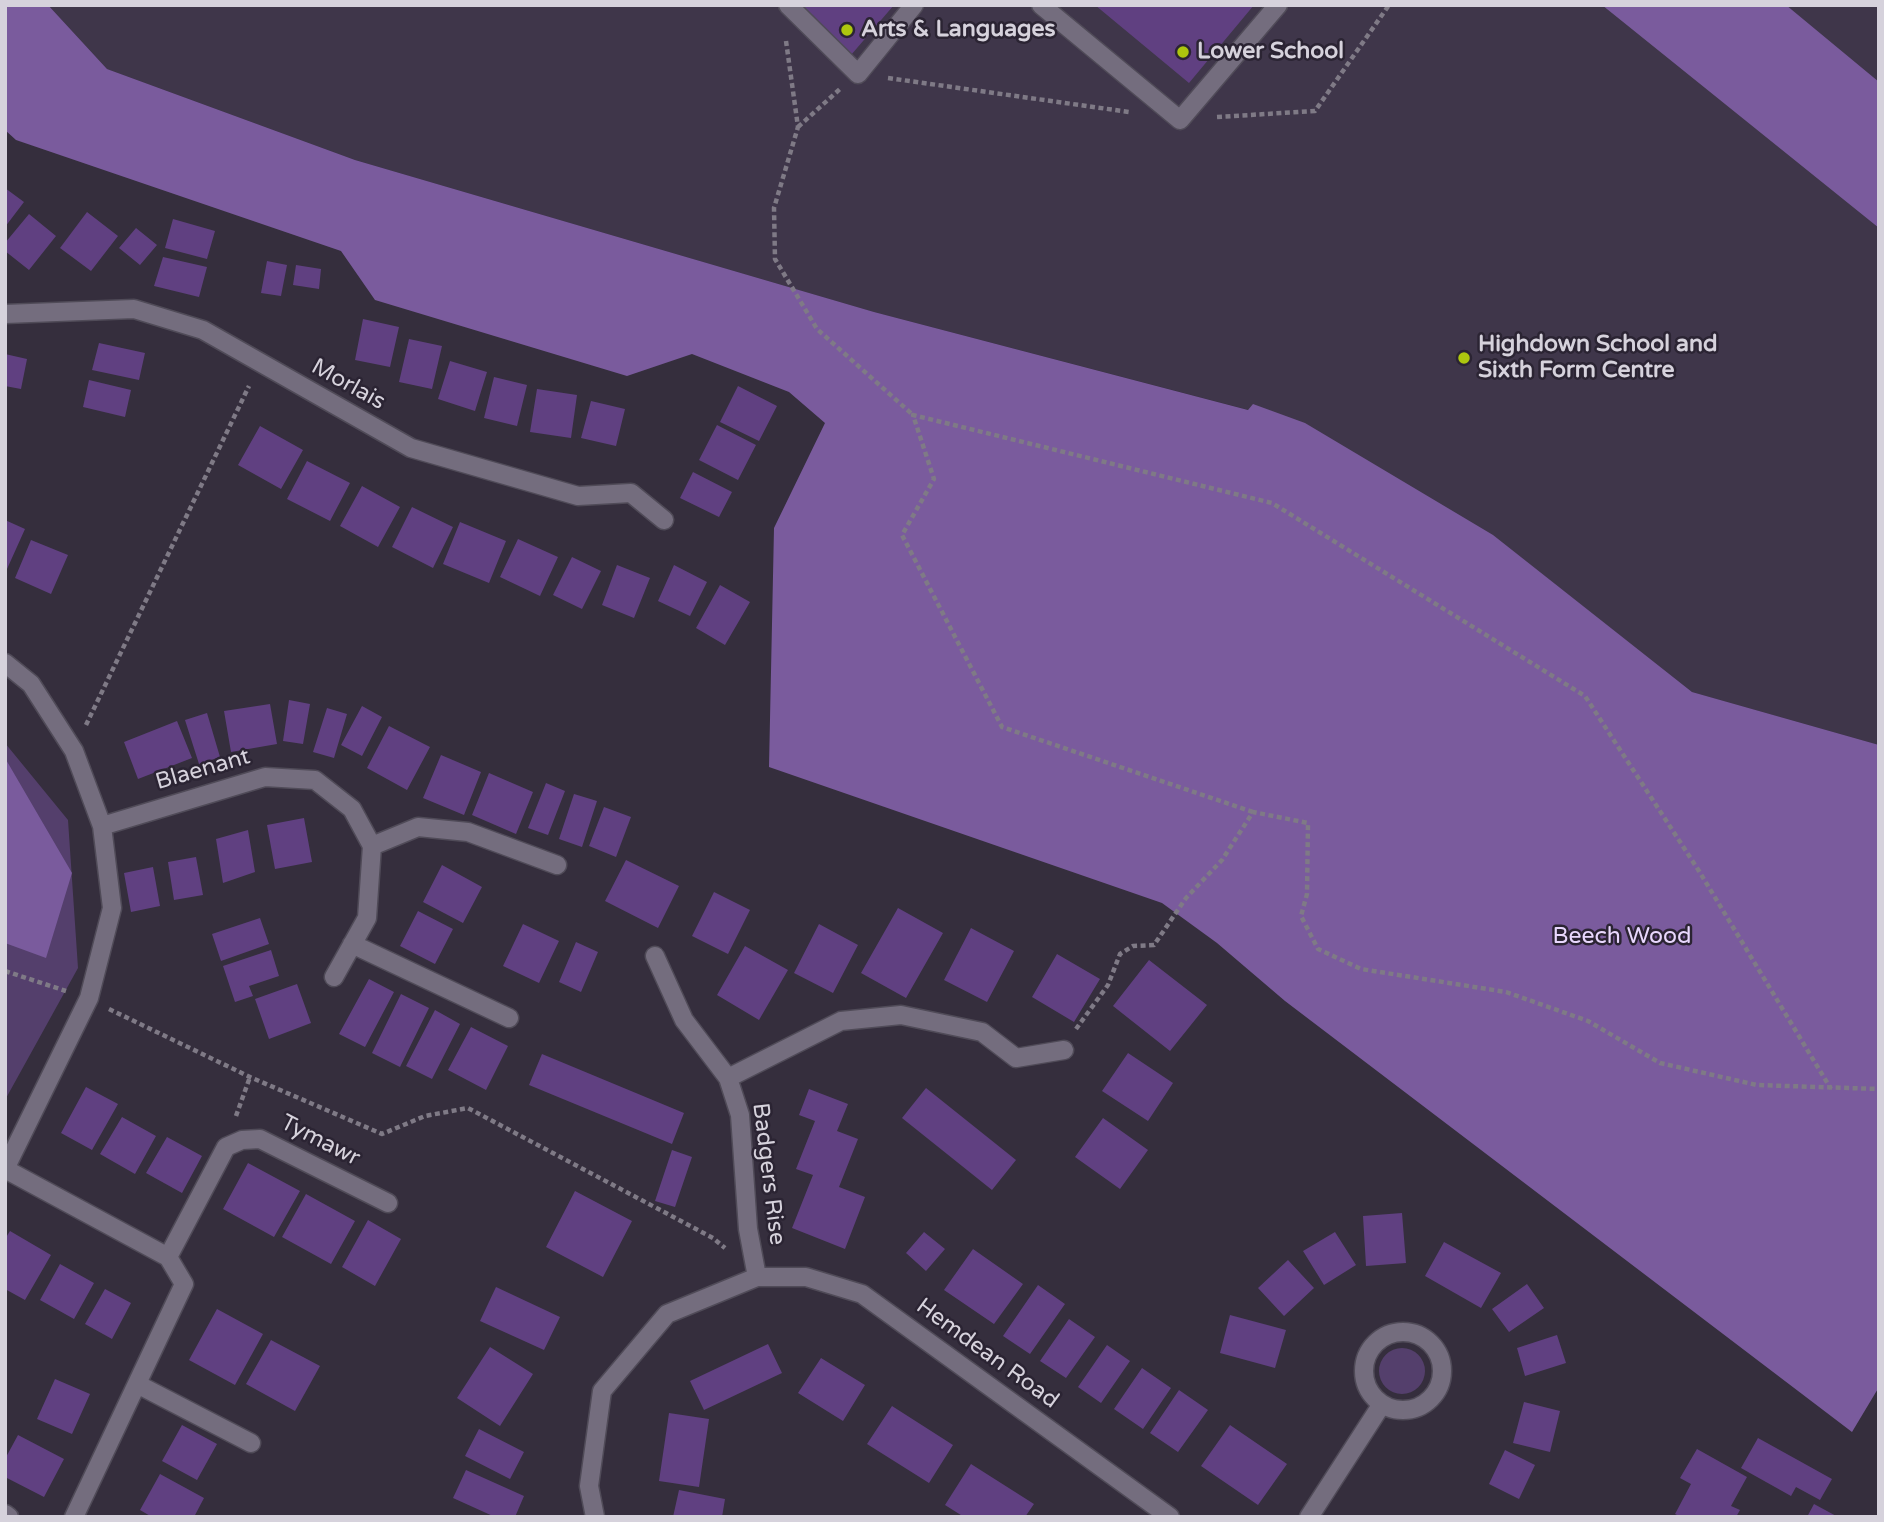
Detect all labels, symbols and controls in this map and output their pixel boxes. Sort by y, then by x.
place label: Arts & Languages [861,16,1056,44]
marker: Arts & Languages [839,22,855,38]
place label: Lower School [1197,38,1344,66]
marker: Lower School [1175,44,1191,60]
place label: Highdown School and Sixth Form Centre [1478,331,1717,385]
marker: Highdown School and Sixth Form Centre [1456,350,1472,366]
street label: Morlais [306,354,390,416]
street label: Blaenant [153,743,253,797]
park label: Beech Wood [1553,923,1691,951]
street label: Badgers Rise [746,1101,790,1247]
street label: Tymawr [276,1109,364,1173]
street label: Hemdean Road [910,1293,1064,1415]

